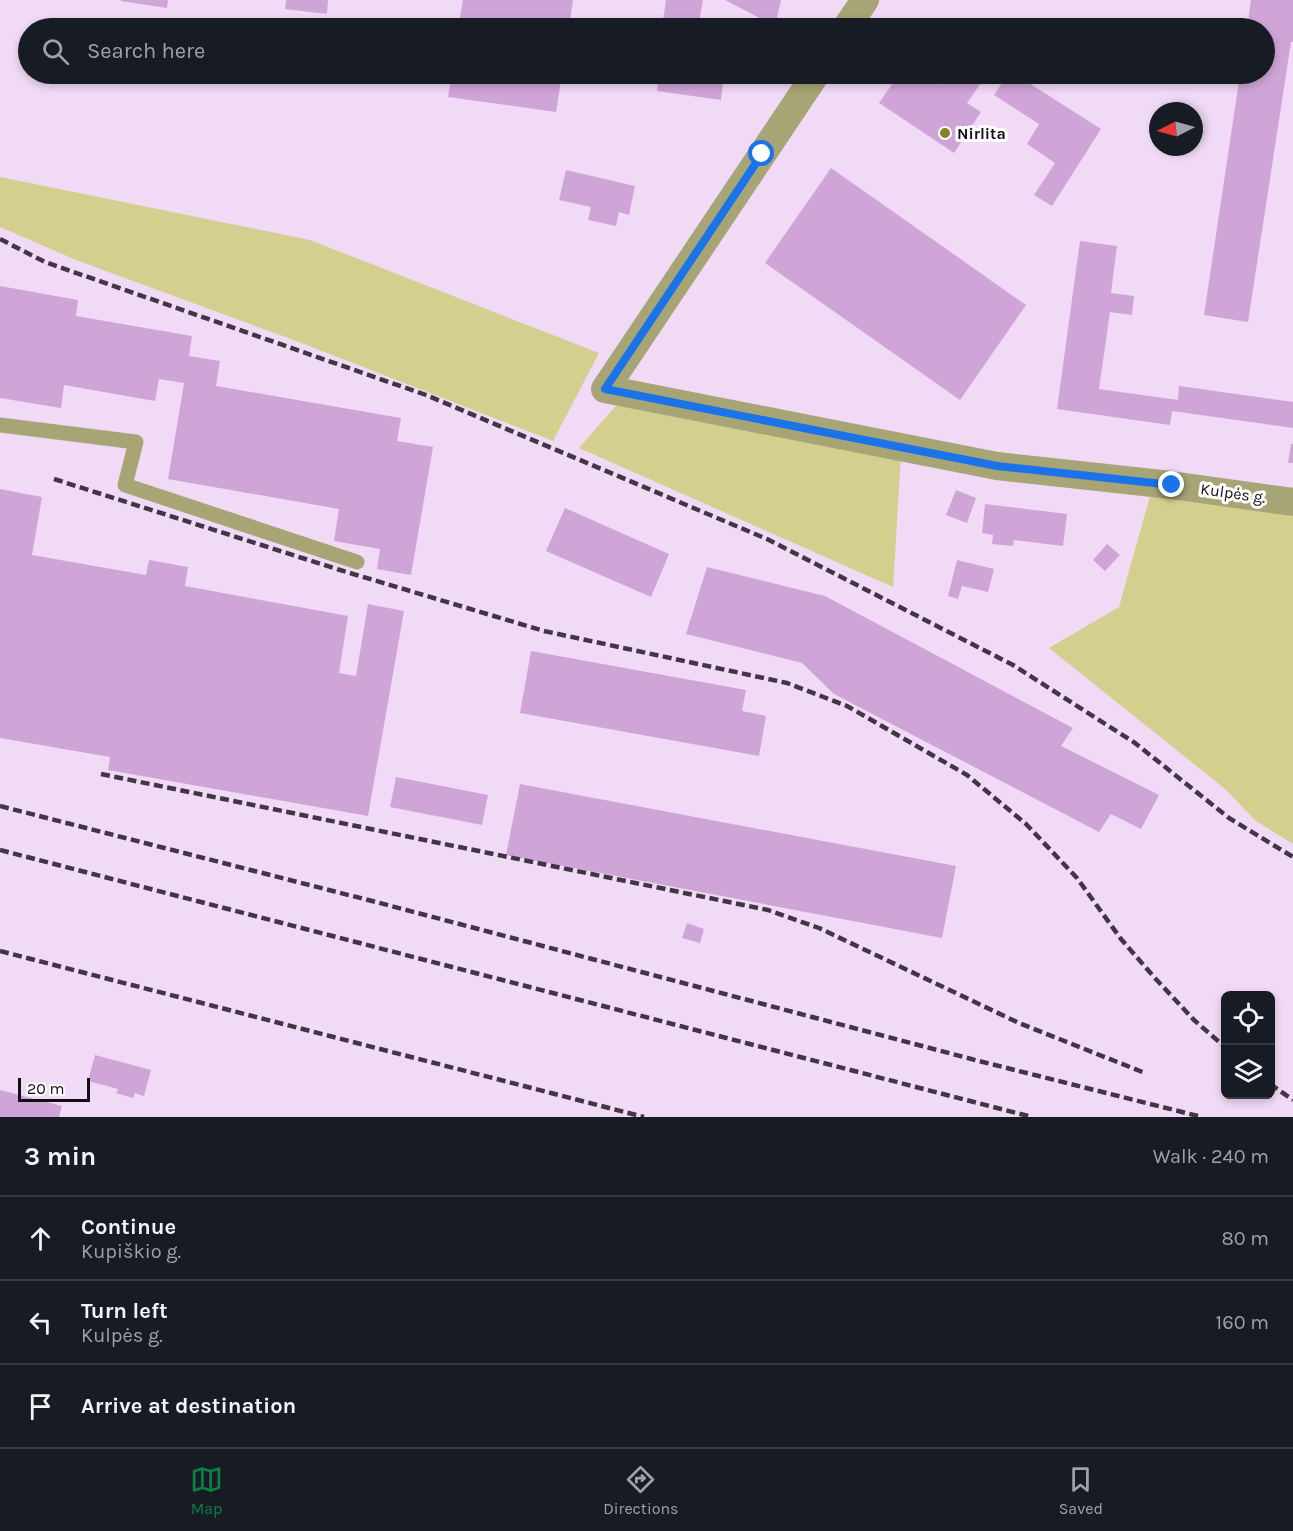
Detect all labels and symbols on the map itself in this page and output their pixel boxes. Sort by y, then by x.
north arrow [1149,102,1203,156]
place label: Nirlita [957,124,1006,143]
marker: Nirlita [938,126,952,140]
route start [748,140,774,166]
route end [1158,471,1184,497]
street label: Kulpės g. [1199,479,1267,507]
scale bar [18,1075,90,1102]

